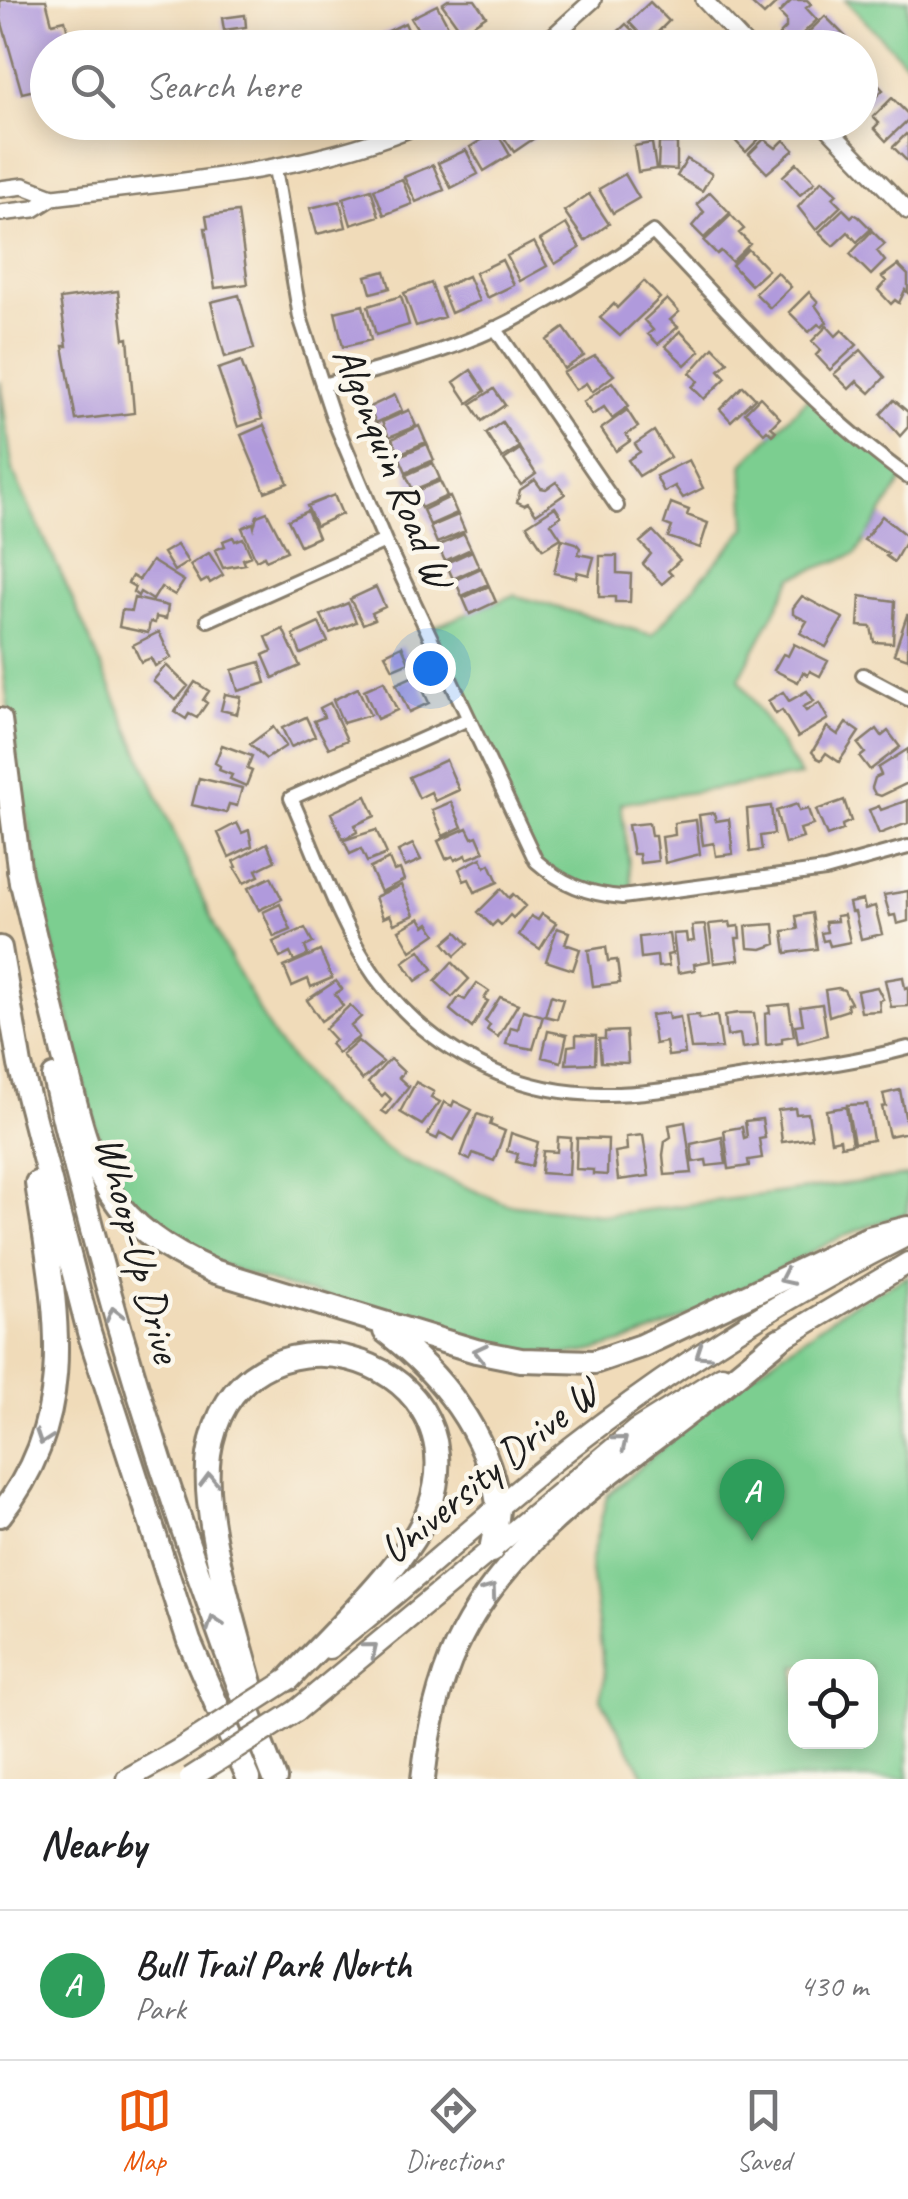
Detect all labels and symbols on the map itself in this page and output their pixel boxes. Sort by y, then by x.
street label: Algonquin Road W [321,338,467,599]
your location [405,643,456,694]
street label: Whoop-Up Drive [82,1130,194,1370]
one-way arrow [778,1265,796,1285]
one-way arrow [105,1306,126,1323]
one-way arrow [694,1341,713,1359]
one-way arrow [472,1343,489,1364]
street label: University Drive W [369,1364,612,1575]
one-way arrow [34,1429,55,1446]
one-way arrow [610,1436,628,1454]
pin: A [720,1458,784,1541]
one-way arrow [198,1471,220,1486]
one-way arrow [478,1584,496,1602]
one-way arrow [205,1616,226,1633]
one-way arrow [360,1643,378,1661]

